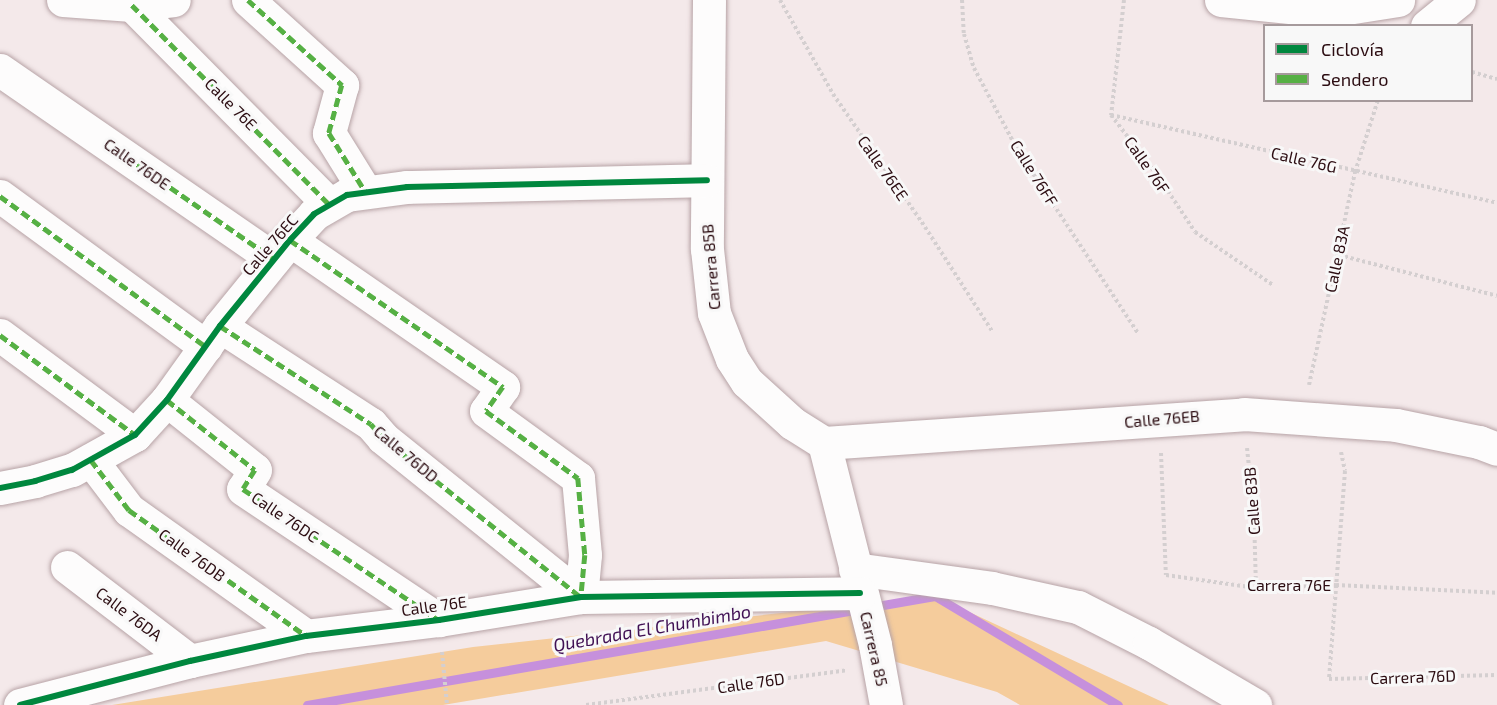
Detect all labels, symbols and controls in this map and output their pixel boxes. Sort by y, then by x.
legend [1263,24,1473,102]
text: Ciclovía [1321,38,1384,60]
text: Sendero [1321,68,1388,90]
street label: Calle 76E [201,74,261,134]
street label: Calle 76EE [854,132,912,204]
street label: Calle 76F [1120,133,1174,197]
street label: Calle 76DE [100,134,174,194]
street label: Calle 76FF [1006,136,1062,210]
street label: Calle 76G [1269,143,1339,177]
street label: Calle 76EC [238,210,302,280]
street label: Carrera 85B [698,223,724,311]
street label: Calle 83A [1321,224,1353,294]
street label: Calle 76EB [1123,406,1201,432]
street label: Calle 76DD [370,422,442,486]
street label: Calle 83B [1240,466,1264,536]
street label: Calle 76DC [248,488,322,546]
street label: Calle 76DB [155,524,229,586]
street label: Carrera 76E [1247,575,1331,595]
street label: Calle 76DA [92,583,166,645]
street label: Calle 76E [400,592,468,620]
water label: Quebrada El Chumbimbo [551,600,753,656]
street label: Carrera 85 [856,610,892,688]
street label: Carrera 76D [1370,666,1456,688]
street label: Calle 76D [716,669,786,697]

